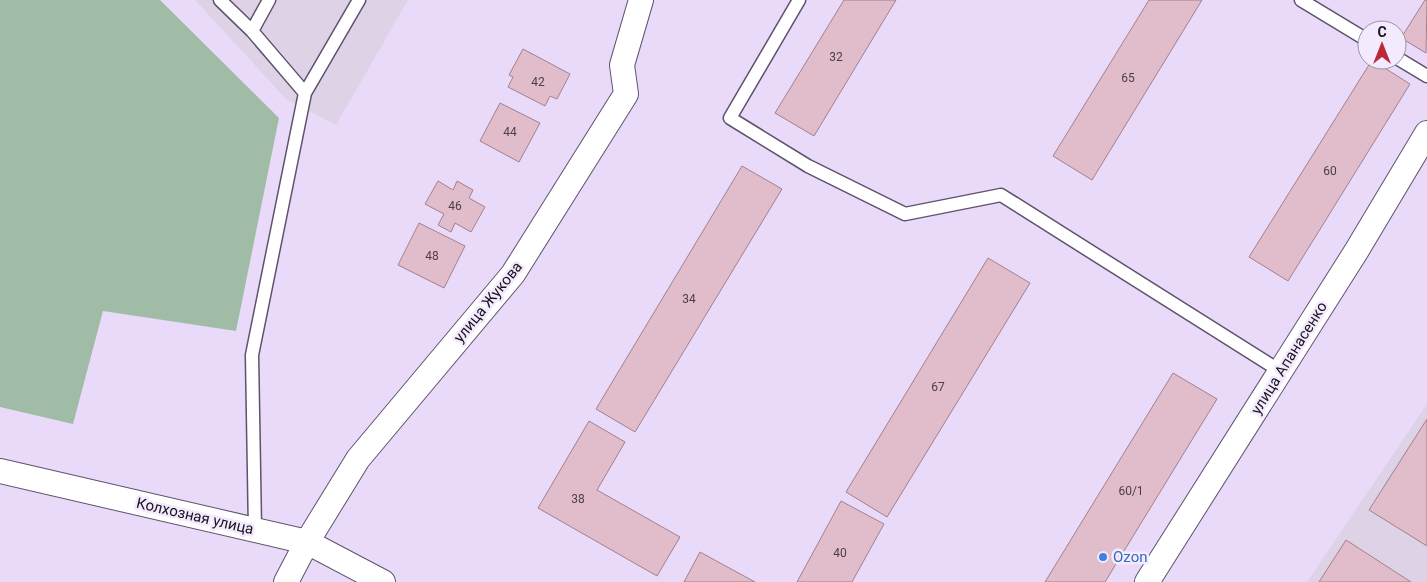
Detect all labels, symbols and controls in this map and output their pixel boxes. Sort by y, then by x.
north arrow [1357,20,1407,70]
text: С [1377,24,1387,40]
house number: 32 [829,50,843,64]
house number: 65 [1121,71,1135,85]
house number: 42 [531,75,545,89]
house number: 44 [503,125,517,139]
house number: 60 [1323,164,1337,178]
house number: 46 [448,199,462,213]
house number: 48 [425,249,439,263]
street label: улица Жукова [450,258,526,346]
house number: 34 [682,292,696,306]
street label: улица Апанасенко [1247,298,1331,418]
house number: 67 [931,380,945,394]
house number: 60/1 [1118,484,1144,498]
house number: 38 [571,492,585,506]
street label: Колхозная улица [135,494,255,538]
house number: 40 [833,546,847,560]
place label: Ozon [1113,548,1147,566]
marker: Ozon [1097,551,1109,563]

